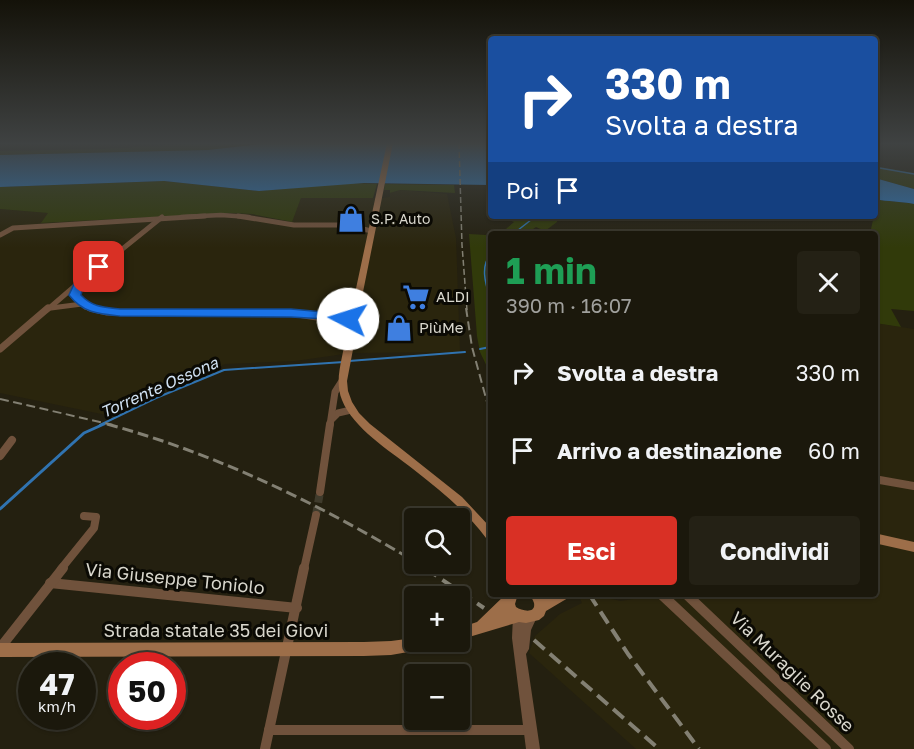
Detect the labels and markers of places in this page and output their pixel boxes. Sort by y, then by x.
shop icon: S.P. Auto [336,204,366,234]
place label: S.P. Auto [371,210,431,227]
pin [73,241,124,292]
supermarket icon: ALDI [401,282,431,312]
place label: ALDI [436,287,470,305]
shop icon: PiùMe [384,313,414,343]
place label: PiùMe [419,318,464,336]

